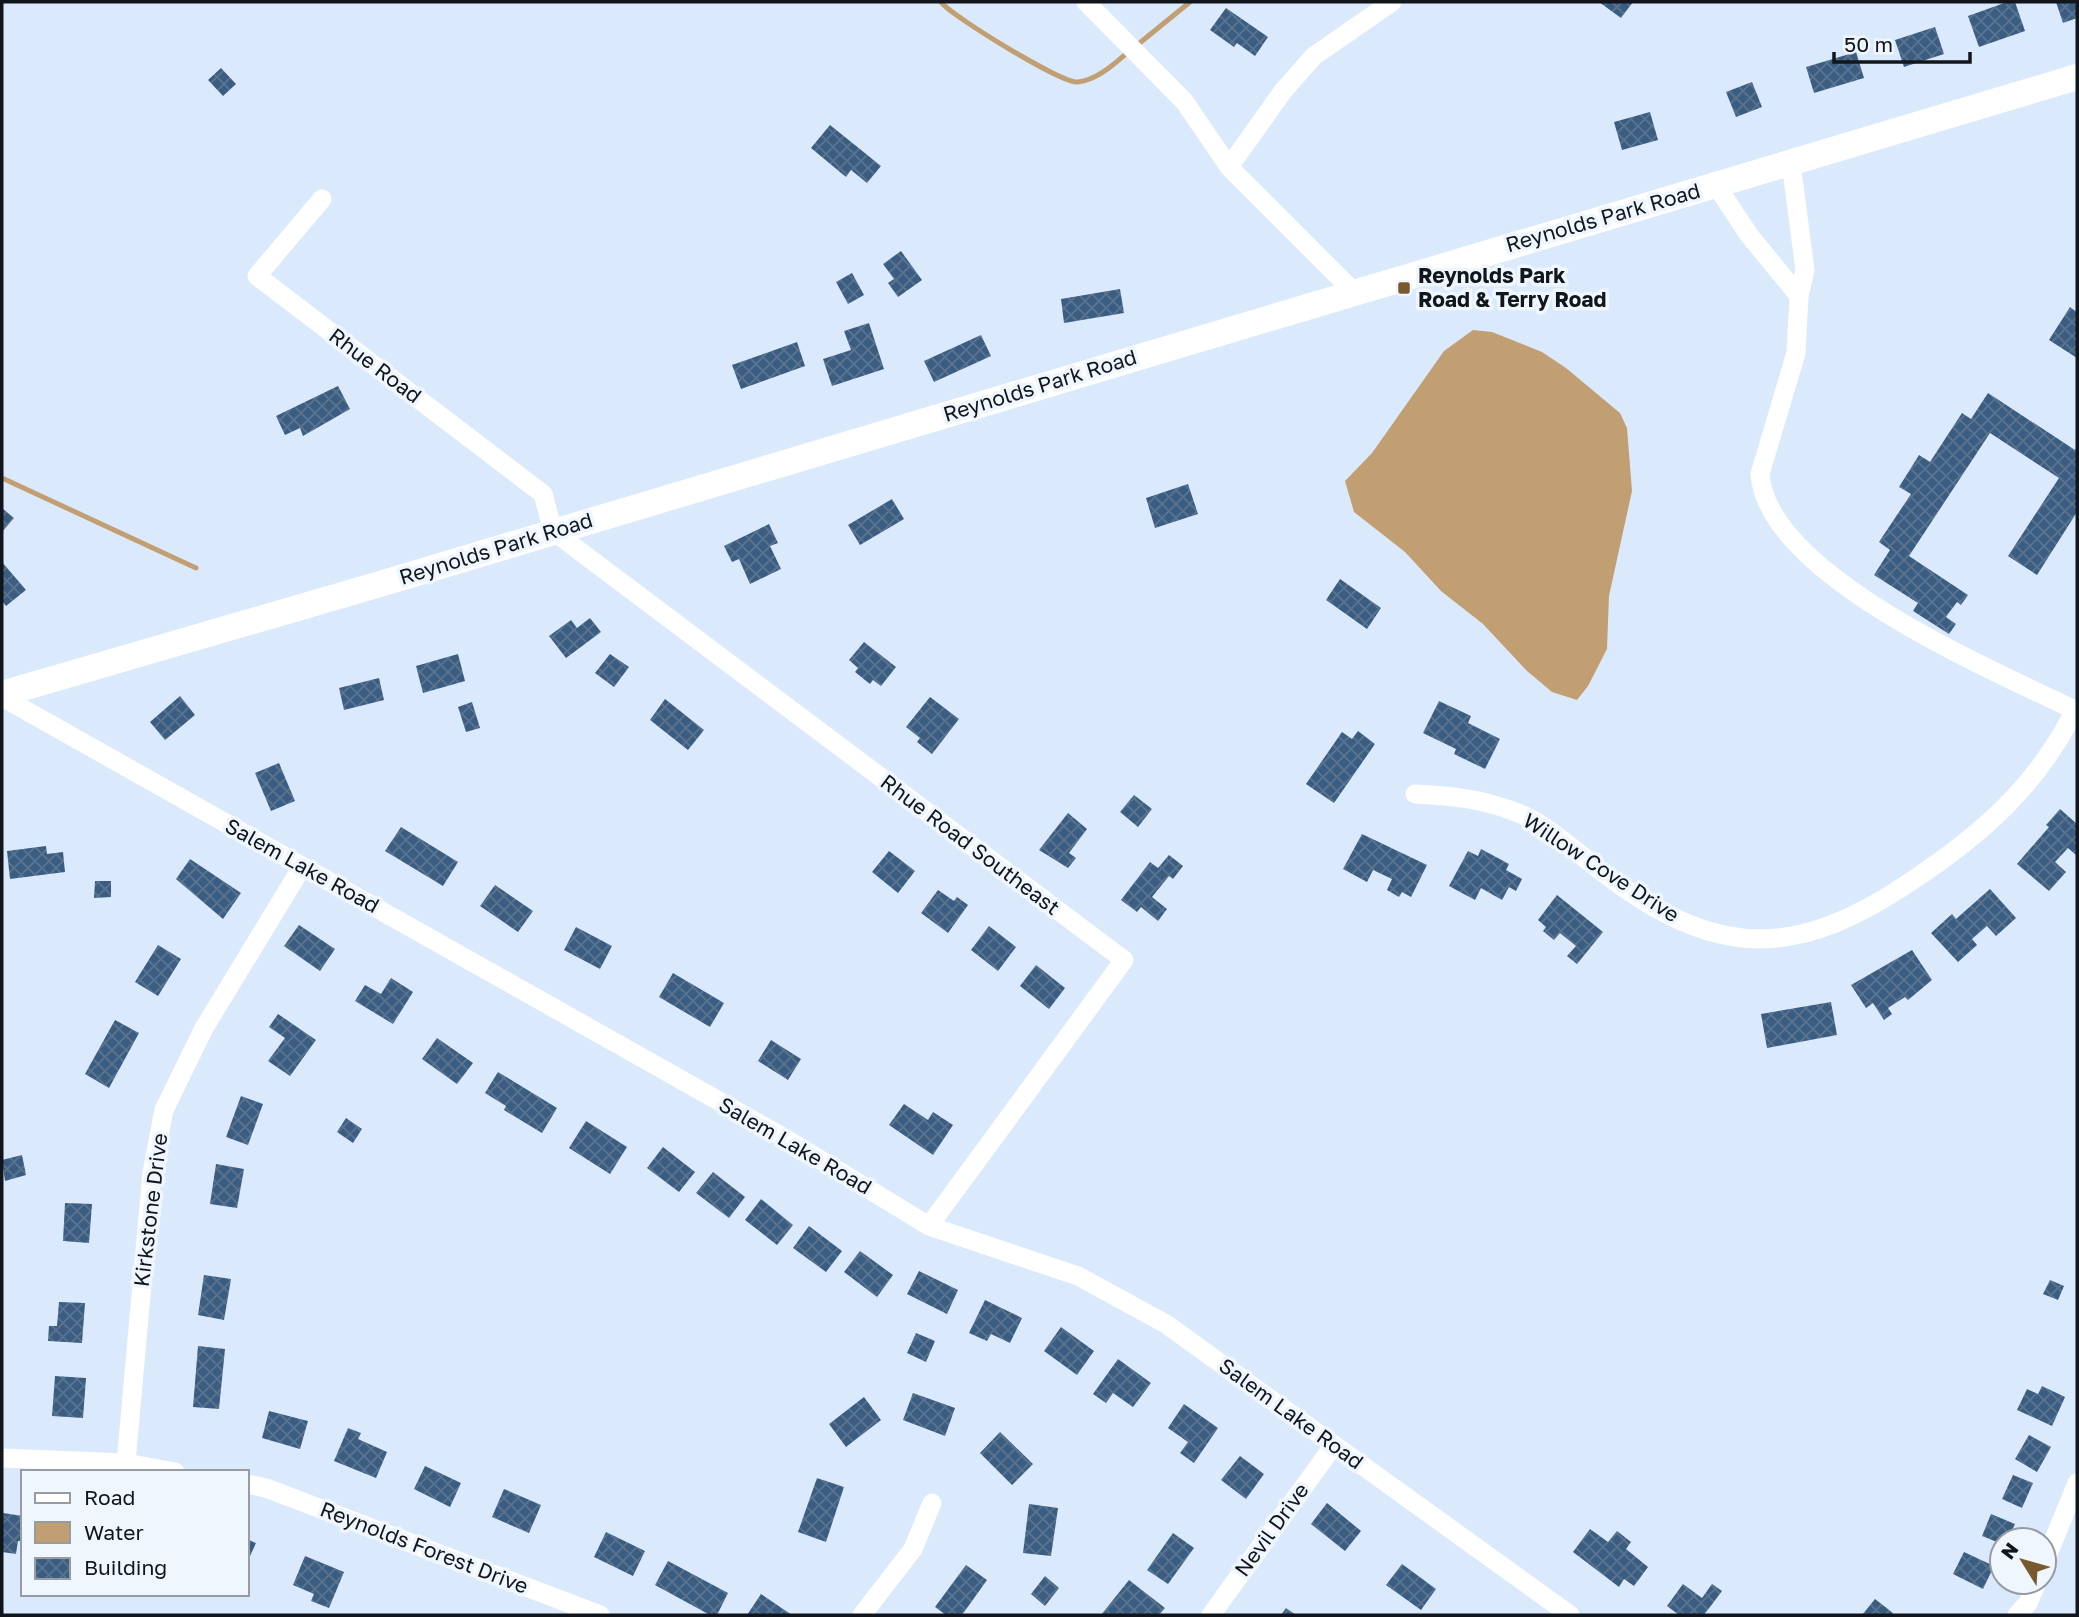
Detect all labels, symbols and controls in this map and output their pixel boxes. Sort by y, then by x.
scale bar [1834,21,1970,65]
text: 50 m [1844,31,1893,57]
street label: Reynolds Park Road [1502,177,1703,257]
place label: Reynolds Park Road & Terry Road [1418,262,1606,312]
marker: Reynolds Park Road & Terry Road [1396,280,1412,296]
street label: Rhue Road [324,322,427,408]
street label: Reynolds Park Road [940,343,1140,427]
street label: Reynolds Park Road [396,506,596,590]
street label: Rhue Road Southeast [876,768,1065,920]
street label: Willow Cove Drive [1519,807,1684,927]
street label: Salem Lake Road [221,812,384,918]
street label: Salem Lake Road [714,1091,877,1199]
street label: Kirkstone Drive [128,1132,172,1288]
street label: Salem Lake Road [1214,1352,1369,1474]
legend [21,1470,248,1596]
street label: Nevil Drive [1229,1478,1314,1581]
text: Road [84,1484,135,1510]
street label: Reynolds Forest Drive [317,1495,532,1599]
text: Water [84,1519,144,1545]
north arrow [1988,1526,2058,1596]
text: N [1995,1538,2023,1563]
text: Building [84,1554,167,1580]

